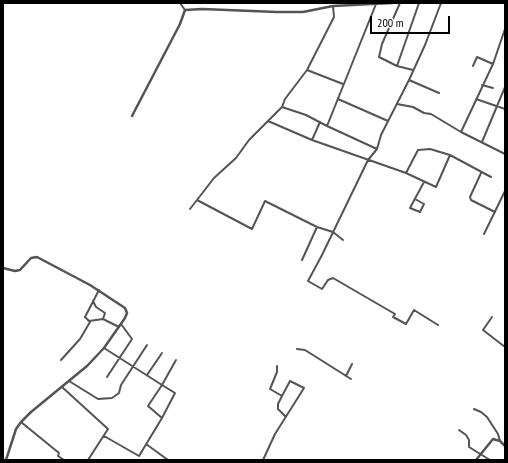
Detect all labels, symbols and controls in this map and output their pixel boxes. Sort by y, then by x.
scale bar [372,8,452,34]
text: 200 m [377,15,404,30]

